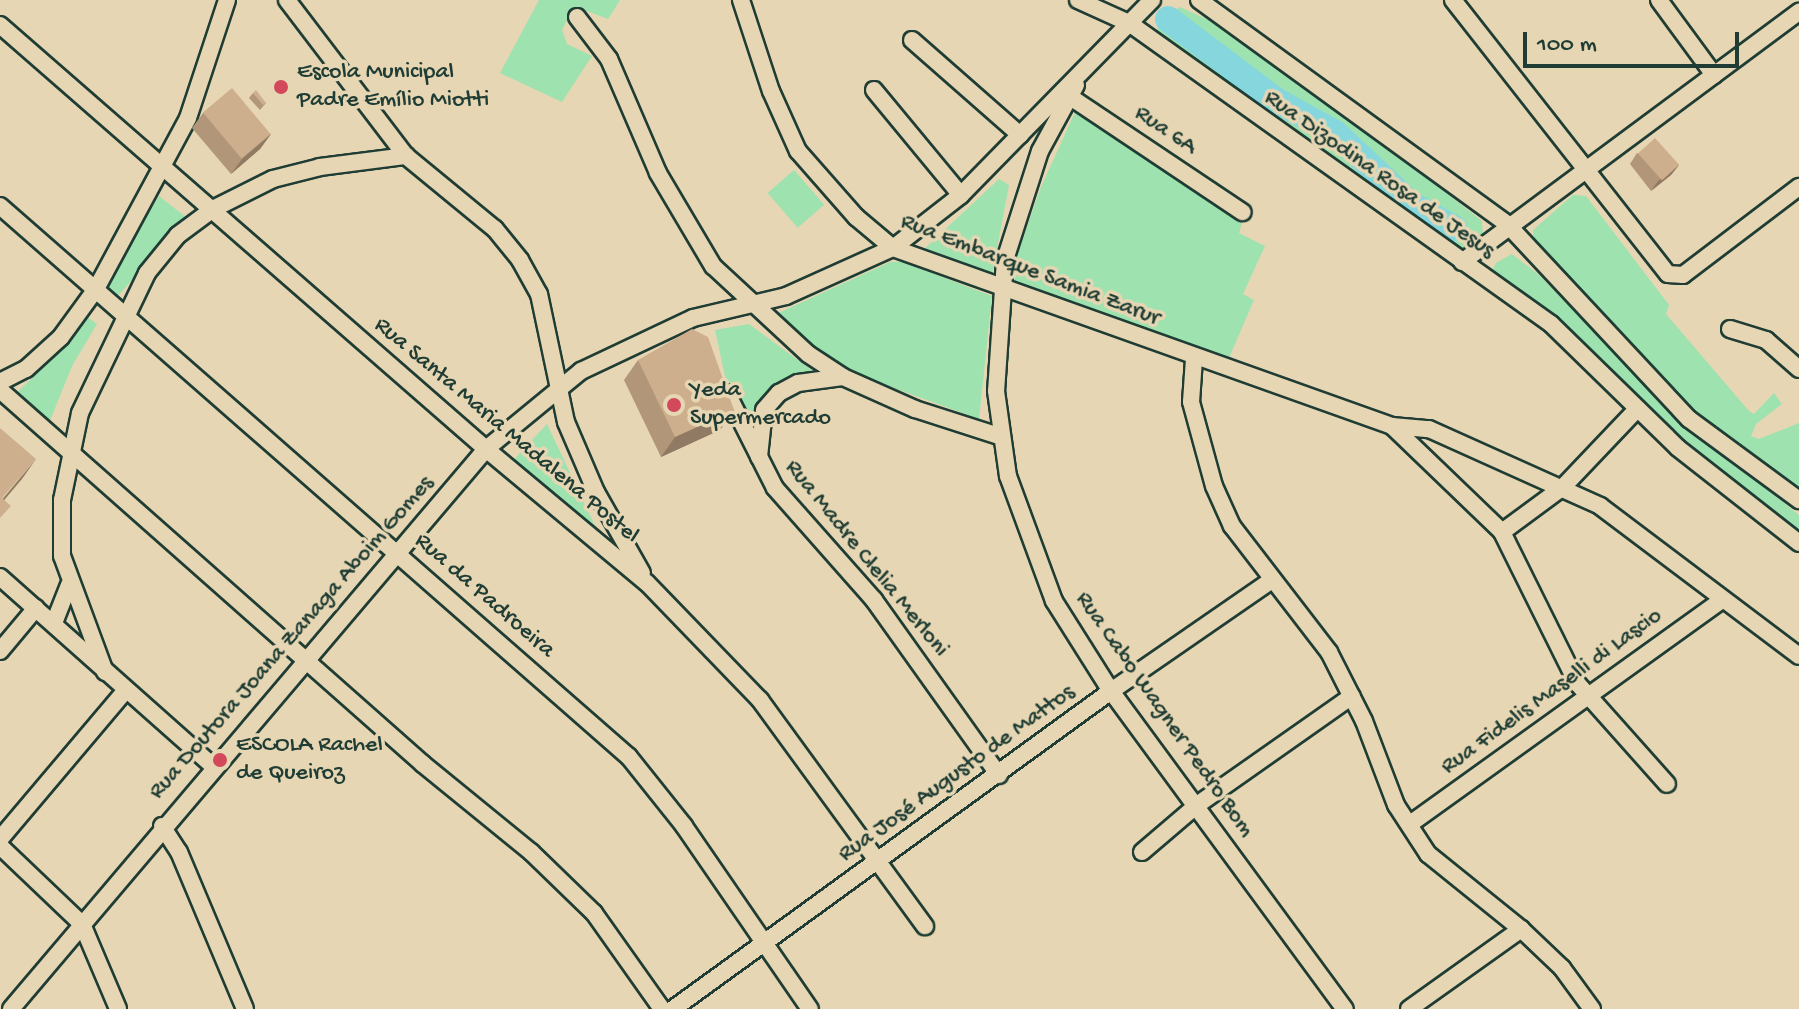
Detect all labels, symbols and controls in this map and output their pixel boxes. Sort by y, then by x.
scale bar [1527,16,1743,66]
text: 100 m [1537,31,1597,60]
place label: Escola Municipal Padre Emílio Miotti [297,59,489,115]
marker: Escola Municipal Padre Emílio Miotti [272,78,290,96]
street label: Rua Dizodina Rosa de Jesus [1258,84,1500,266]
street label: Rua 6A [1128,100,1202,162]
street label: Rua Embarque Samia Zarur [896,208,1164,334]
street label: Rua Santa Maria Madalena Postel [367,311,645,551]
place label: Yeda Supermercado [690,377,831,433]
marker: Yeda Supermercado [665,396,683,414]
street label: Rua Madre Clelia Merloni [778,455,954,663]
street label: Rua Doutora Joana Zanaga Aboim Gomes [143,470,441,806]
street label: Rua da Padroeira [408,527,560,665]
street label: Rua Cabo Wagner Pedro Bom [1068,587,1260,843]
street label: Rua Fidelis Maselli di Lascio [1436,602,1668,782]
street label: Rua José Augusto de Mattos [833,679,1081,869]
place label: ESCOLA Rachel de Queiroz [236,732,383,788]
marker: ESCOLA Rachel de Queiroz [211,751,229,769]

